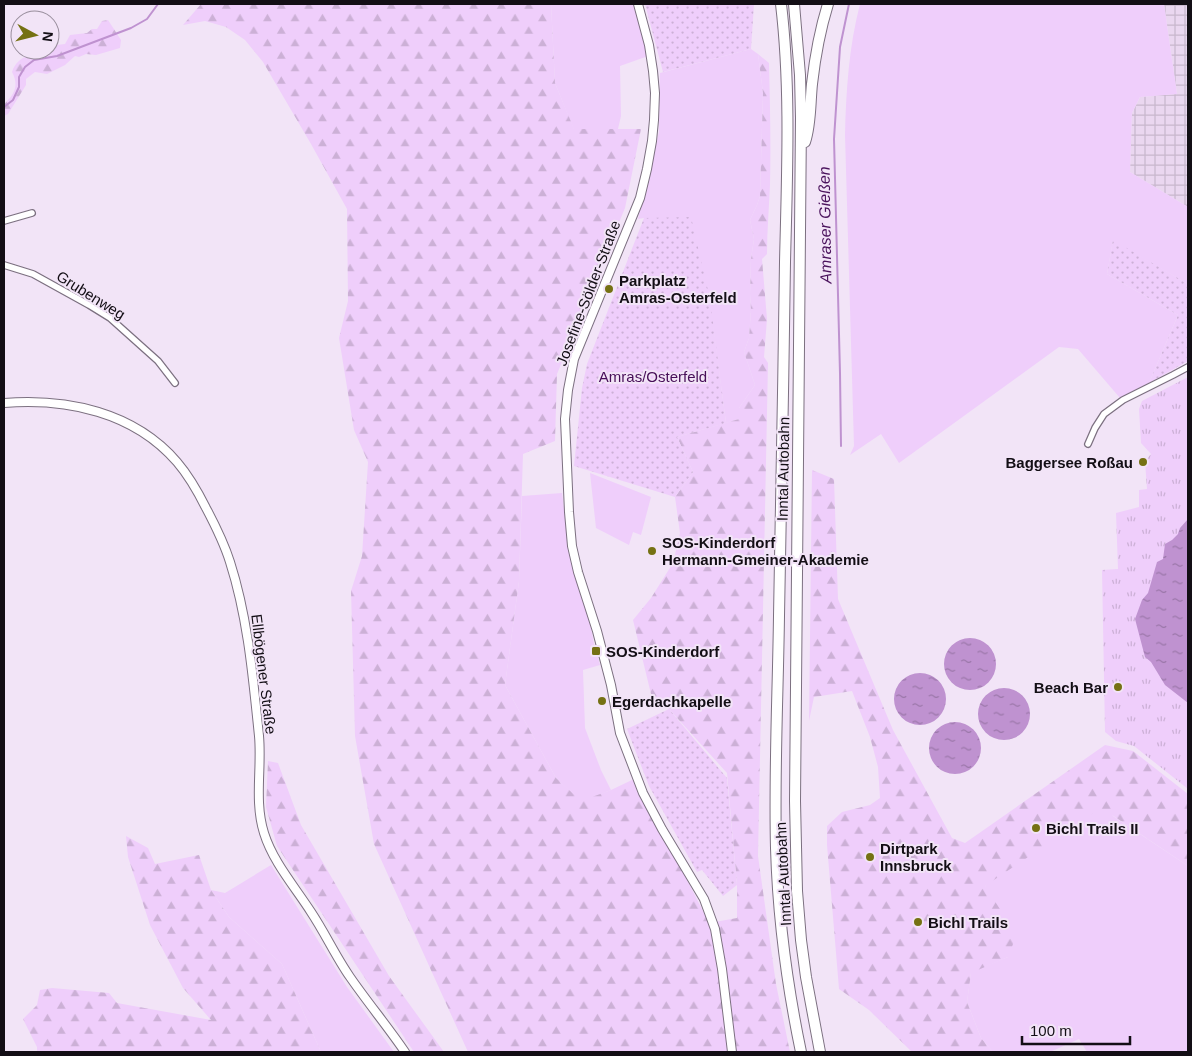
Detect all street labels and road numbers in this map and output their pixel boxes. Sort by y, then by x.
street label: Josefine-Sölder-Straße [552,218,624,368]
street label: Grubenweg [54,267,128,323]
street label: Inntal Autobahn [774,417,792,521]
street label: Ellbögener Straße [248,613,280,735]
street label: Inntal Autobahn [772,821,794,927]

